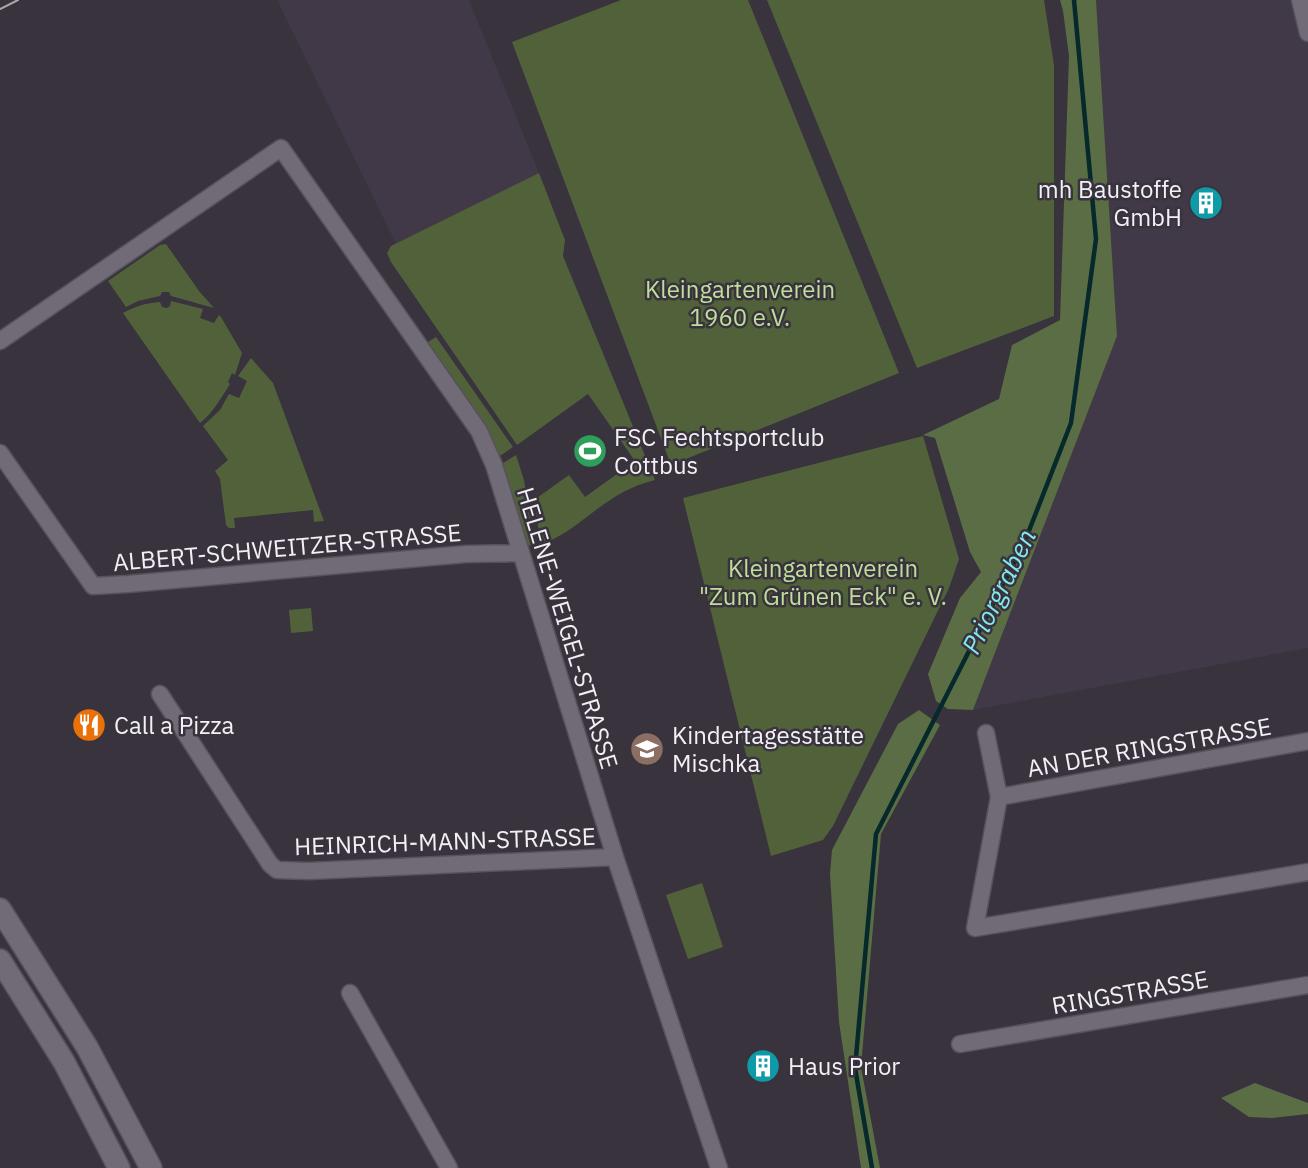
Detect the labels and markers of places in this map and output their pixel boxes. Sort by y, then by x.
place label: mh Baustoffe GmbH [1038,173,1182,233]
building icon: mh Baustoffe GmbH [1187,184,1225,222]
place label: FSC Fechtsportclub Cottbus [614,421,824,481]
sports icon: FSC Fechtsportclub Cottbus [571,432,609,470]
restaurant icon: Call a Pizza [70,706,108,744]
place label: Call a Pizza [114,709,235,741]
place label: Kindertagesstätte Mischka [672,719,864,779]
school or university icon: Kindertagesstätte Mischka [628,730,666,768]
building icon: Haus Prior [744,1047,782,1085]
place label: Haus Prior [788,1050,900,1082]

